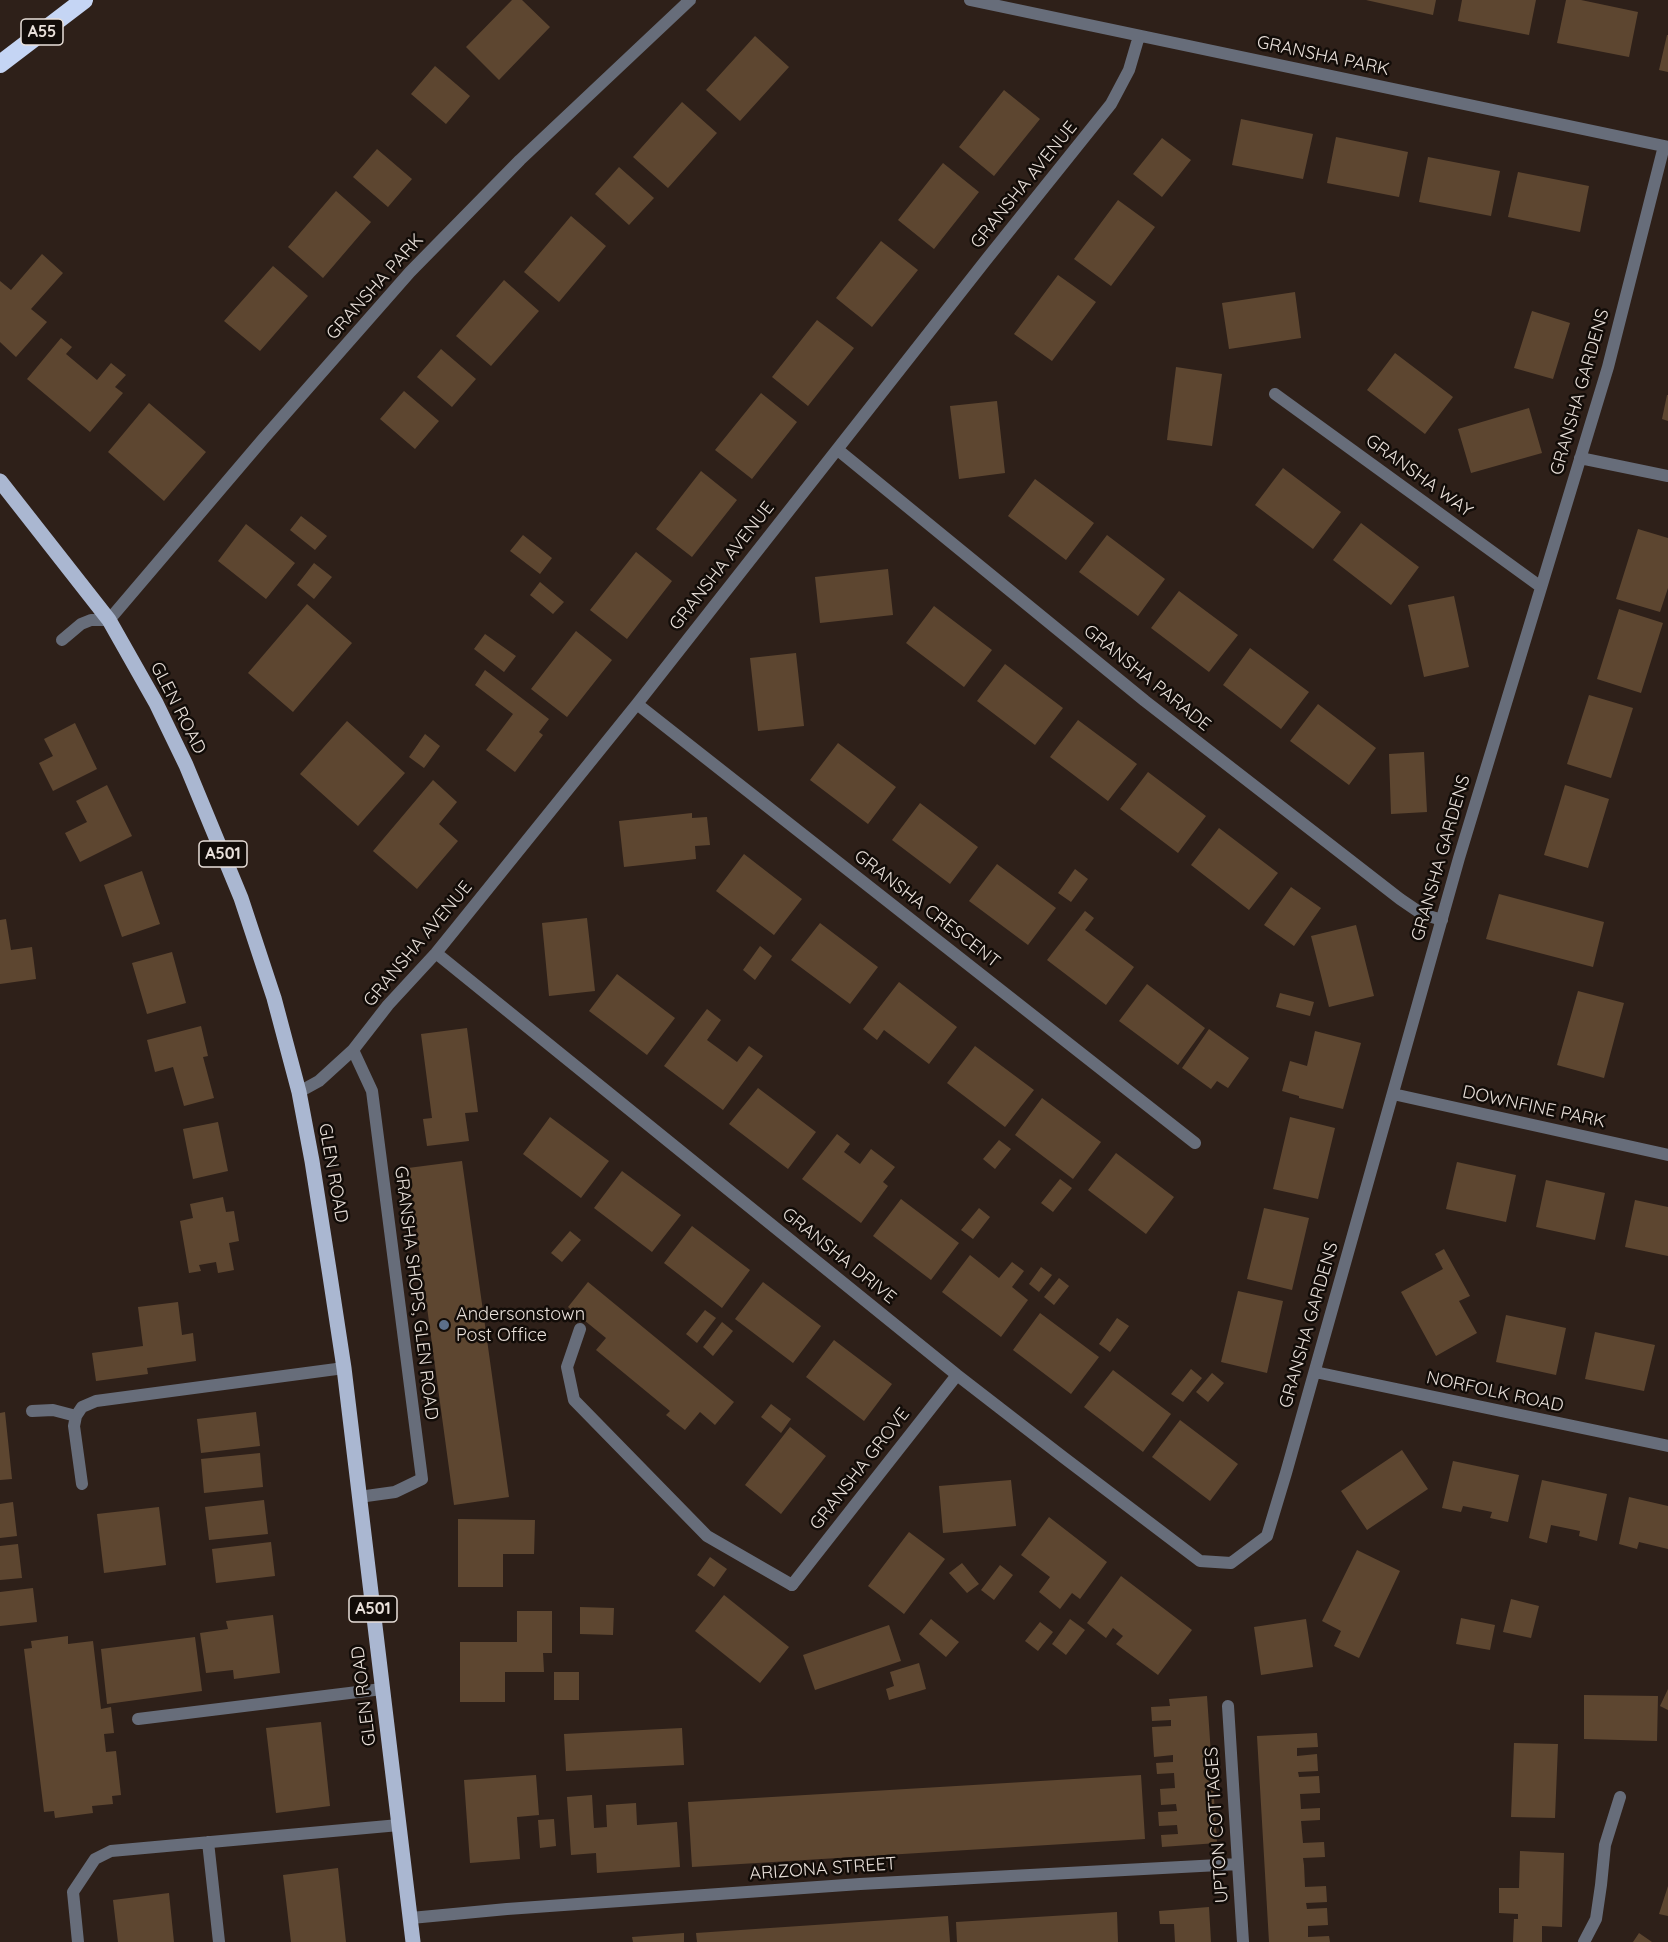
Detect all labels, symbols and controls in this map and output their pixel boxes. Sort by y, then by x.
road number: A55 [21,19,63,45]
street label: GRANSHA PARK [1255,31,1391,81]
street label: GRANSHA AVENUE [966,117,1082,253]
street label: GRANSHA PARK [322,230,428,344]
street label: GRANSHA GARDENS [1546,307,1614,477]
street label: GRANSHA WAY [1361,430,1477,522]
street label: GRANSHA AVENUE [665,497,779,635]
street label: GRANSHA PARADE [1079,620,1215,736]
street label: GLEN ROAD [146,658,210,758]
street label: GRANSHA GARDENS [1407,773,1475,943]
road number: A501 [199,841,247,867]
street label: GRANSHA CRESCENT [850,845,1004,973]
street label: GRANSHA AVENUE [359,877,477,1011]
street label: DOWNFINE PARK [1460,1081,1608,1133]
street label: GLEN ROAD [314,1122,352,1224]
street label: GRANSHA SHOPS, GLEN ROAD [390,1165,442,1421]
street label: GRANSHA DRIVE [778,1203,900,1309]
street label: GRANSHA GARDENS [1275,1240,1343,1410]
place label: Andersonstown Post Office [456,1304,585,1346]
marker: Andersonstown Post Office [437,1318,451,1332]
street label: NORFOLK ROAD [1424,1367,1566,1417]
street label: GRANSHA GROVE [806,1404,914,1534]
road number: A501 [349,1596,397,1622]
street label: GLEN ROAD [347,1645,381,1747]
street label: UPTON COTTAGES [1201,1746,1233,1904]
street label: ARIZONA STREET [749,1853,897,1885]

